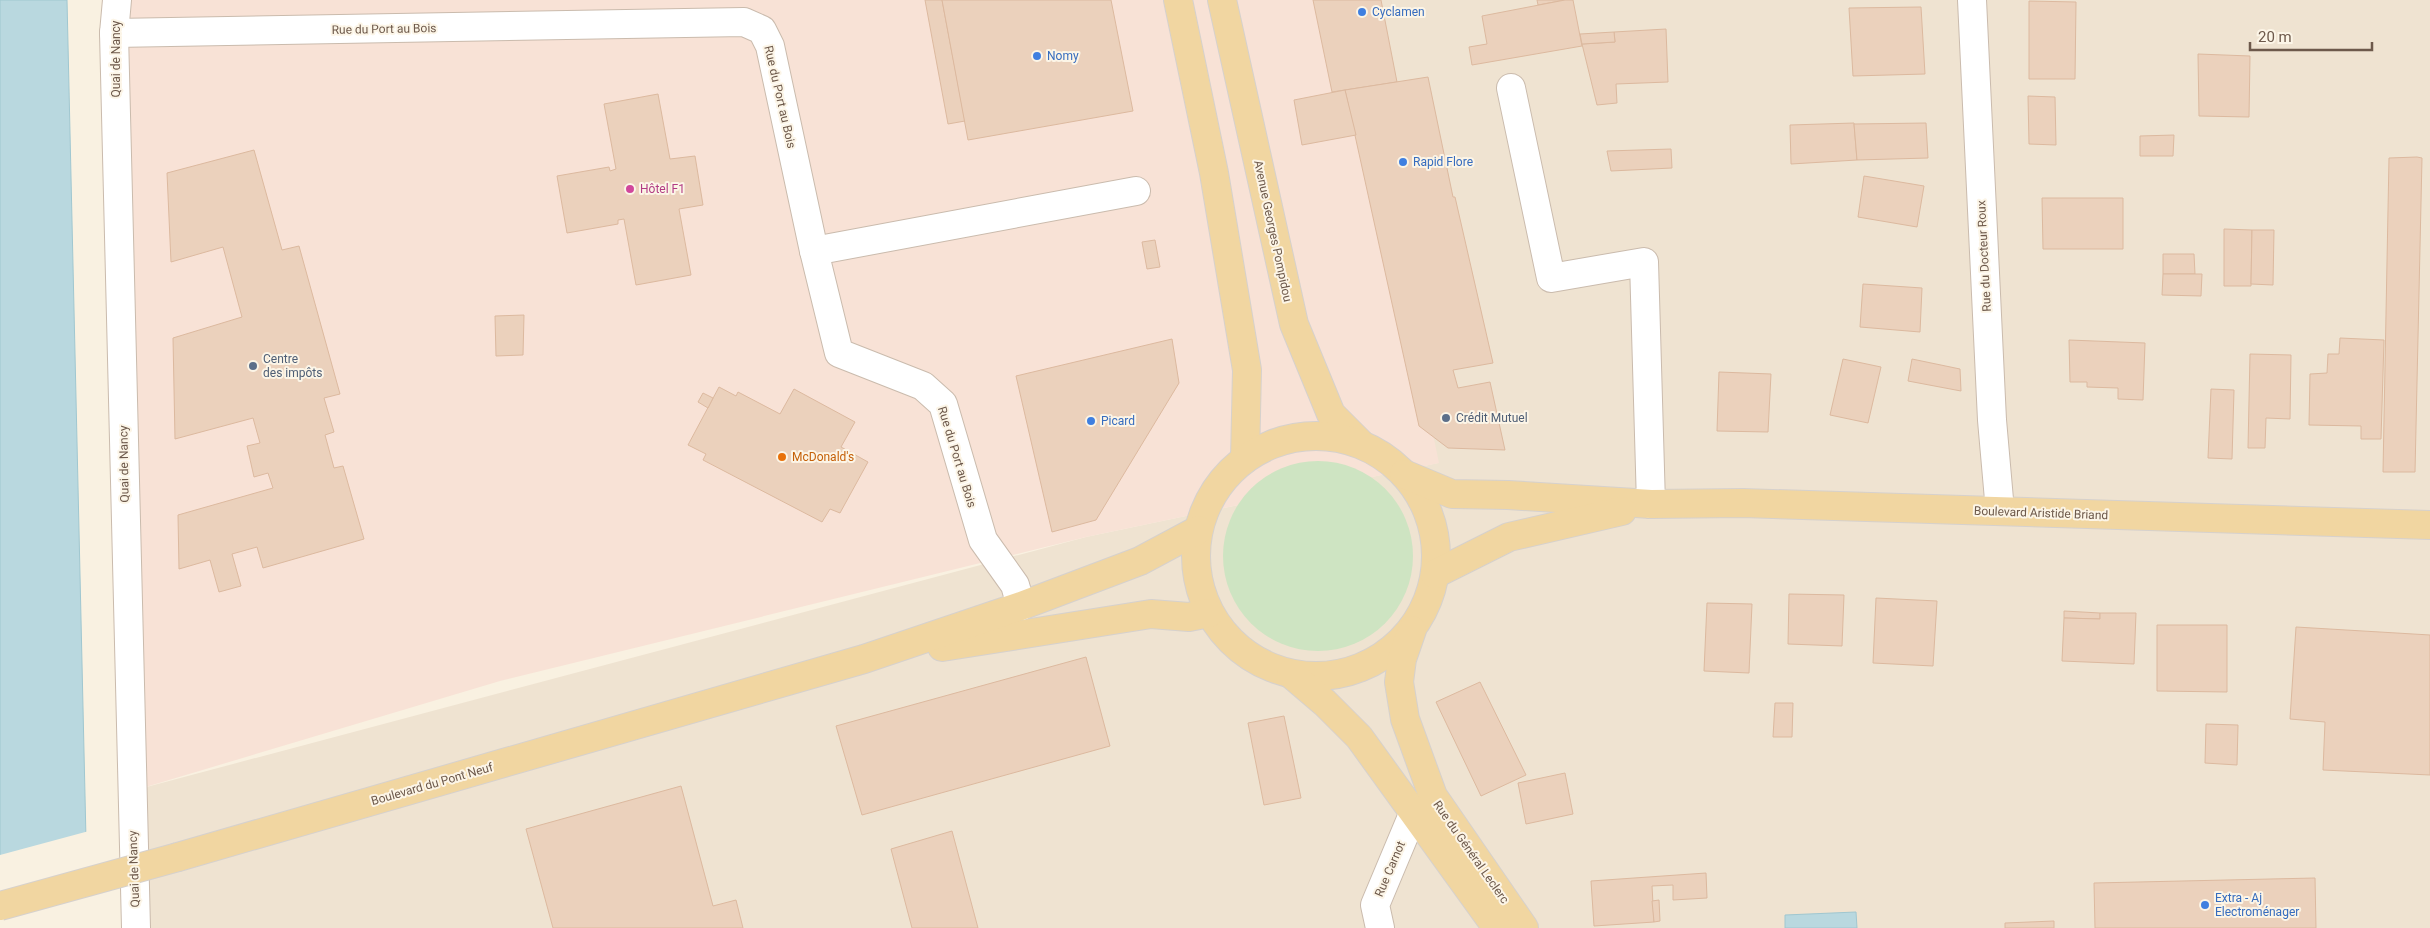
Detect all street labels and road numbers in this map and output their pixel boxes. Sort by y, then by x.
street label: Quai de Nancy [109,20,123,98]
street label: Rue du Port au Bois [331,21,437,37]
street label: Rue du Port au Bois [761,44,799,150]
street label: Avenue Georges Pompidou [1251,159,1295,303]
street label: Rue du Docteur Roux [1974,200,1994,312]
street label: Rue du Port au Bois [935,405,979,509]
street label: Quai de Nancy [116,425,132,503]
street label: Boulevard Aristide Briand [1974,504,2108,522]
street label: Boulevard du Pont Neuf [369,760,495,808]
street label: Rue du Général Leclerc [1430,798,1512,906]
street label: Quai de Nancy [126,830,142,908]
street label: Rue Carnot [1372,839,1408,899]

